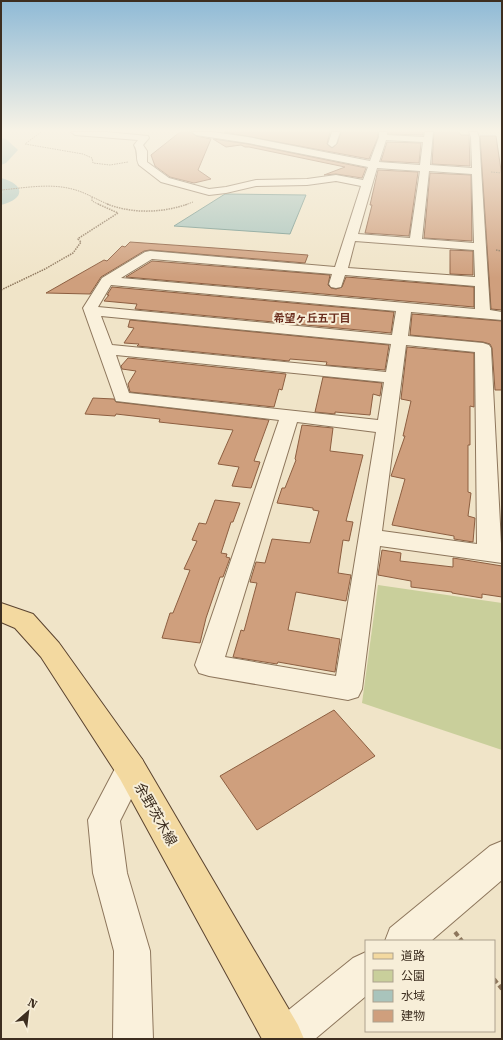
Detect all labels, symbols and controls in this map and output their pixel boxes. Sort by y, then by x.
district label: 希望ヶ丘五丁目 [274,312,351,325]
street label: 余野茨木線 [132,780,180,848]
legend [365,940,495,1032]
text: 道路 [401,949,425,963]
text: 公園 [401,969,425,983]
text: 水域 [401,989,425,1003]
north arrow [8,992,48,1032]
text: N [26,996,40,1012]
text: 建物 [401,1009,425,1023]

